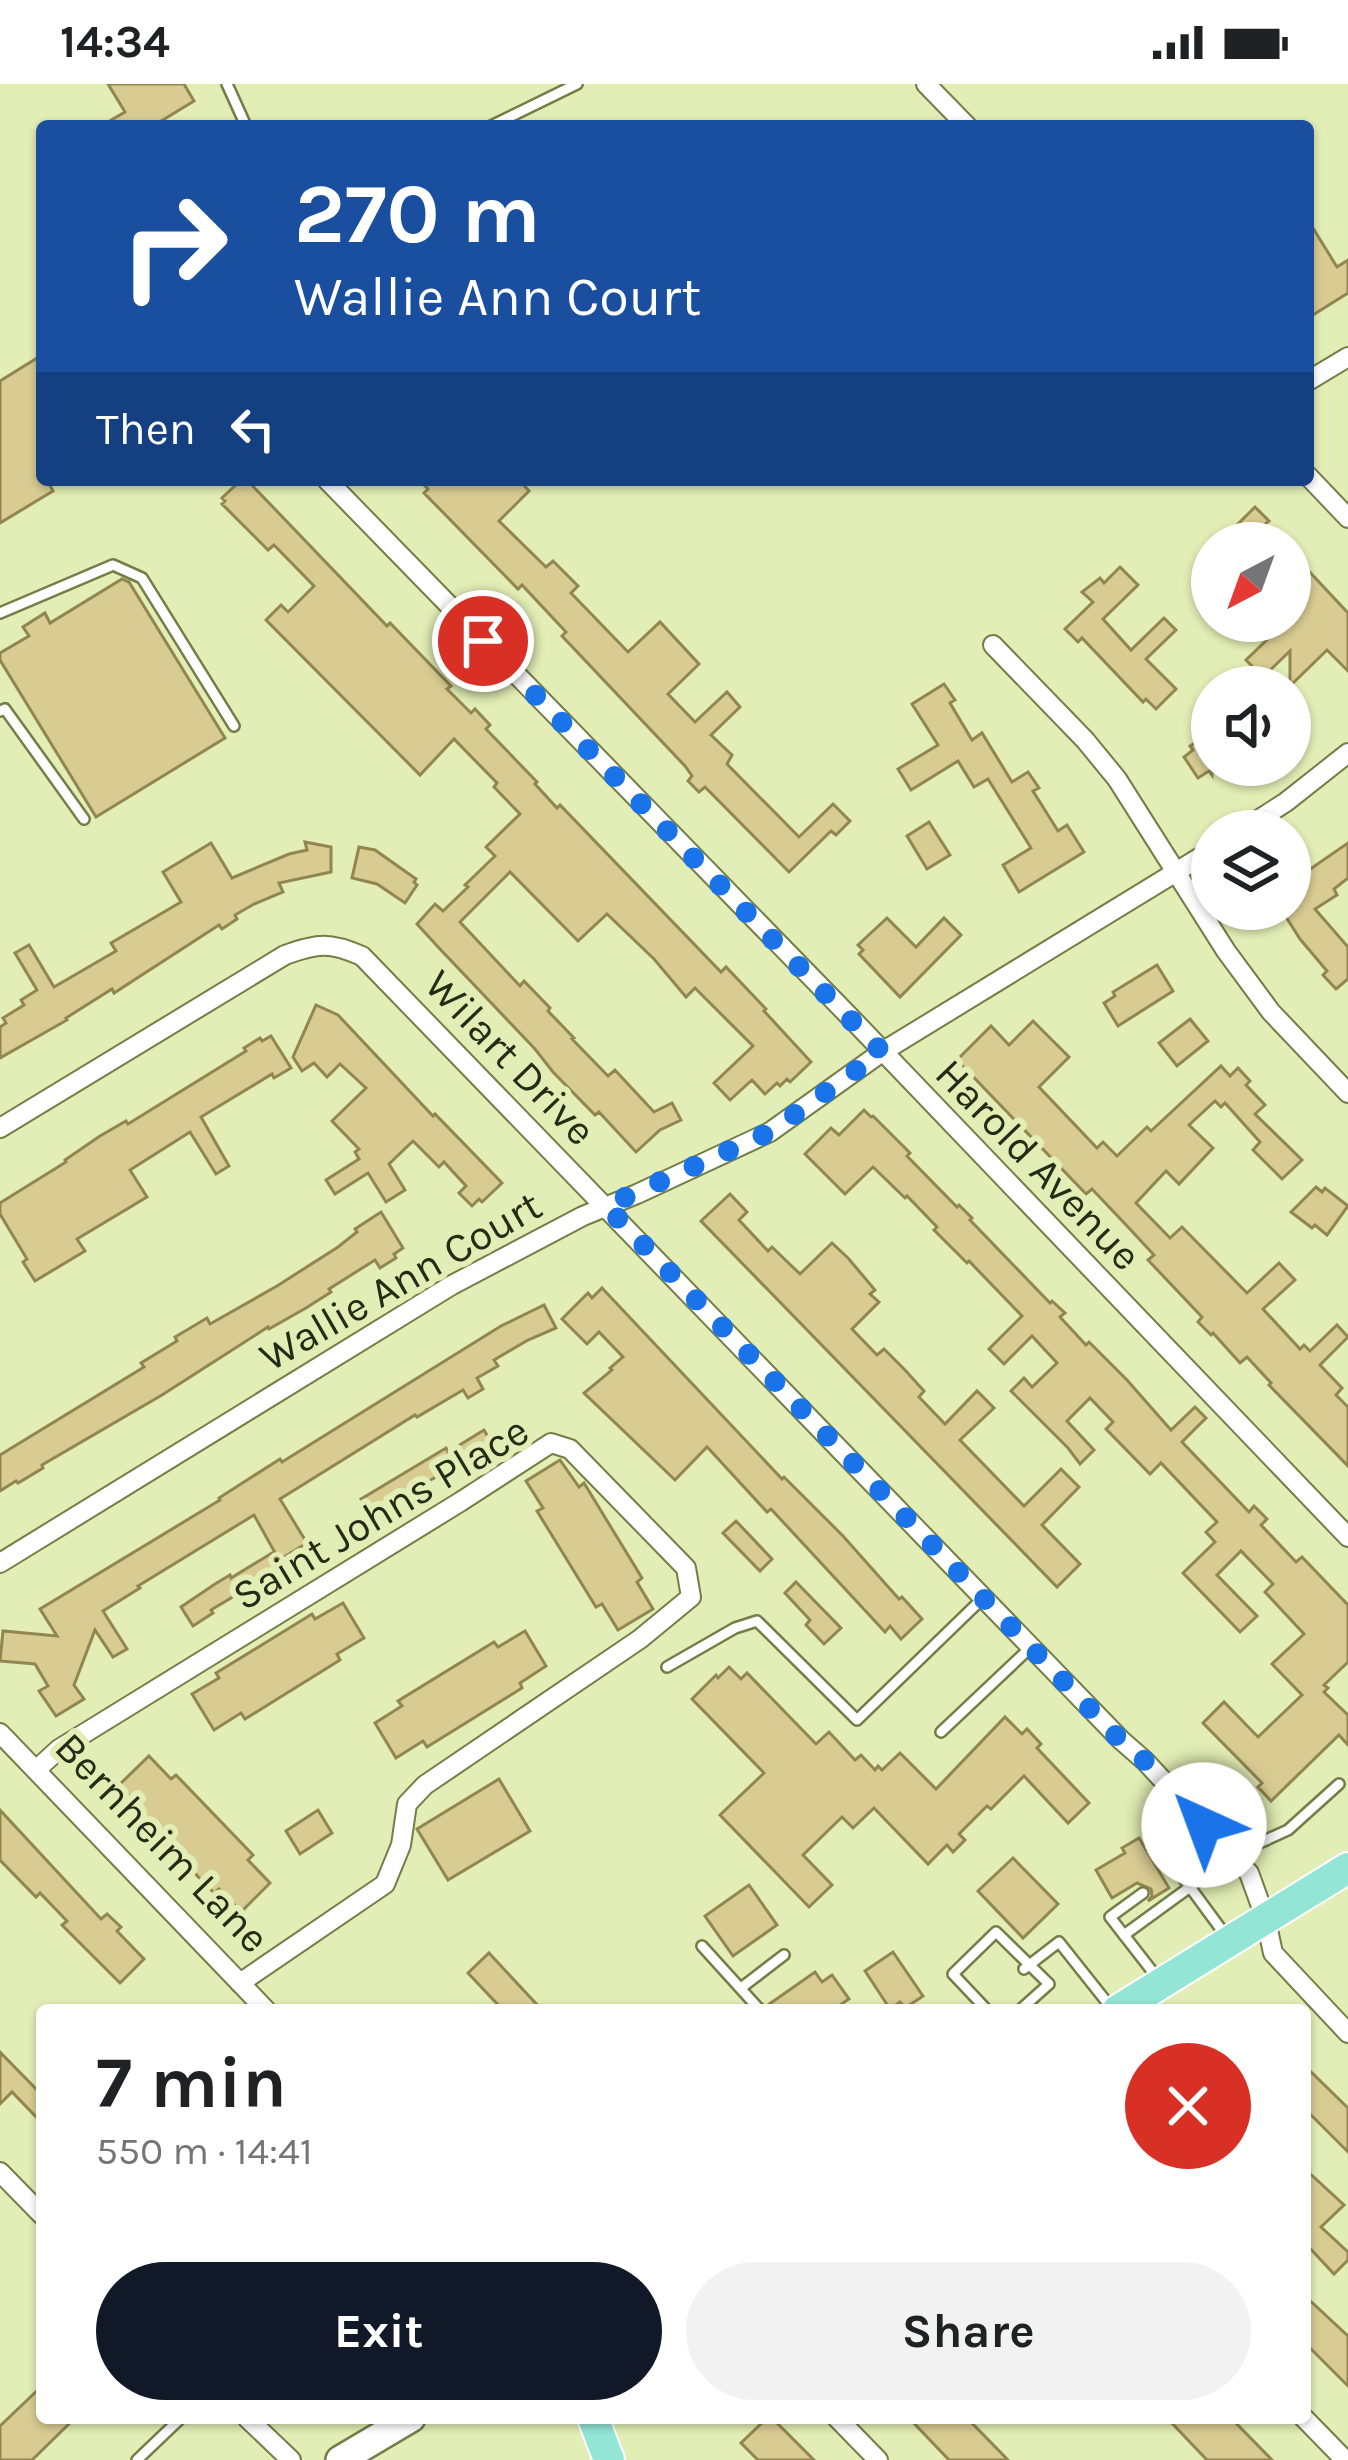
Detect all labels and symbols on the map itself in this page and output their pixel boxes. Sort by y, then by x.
north arrow [1191,522,1311,642]
pin [432,590,534,692]
street label: Wilart Drive [414,960,606,1156]
street label: Harold Avenue [925,1049,1151,1281]
street label: Wallie Ann Court [251,1180,550,1382]
street label: Saint Johns Place [224,1405,537,1621]
street label: Bernheim Lane [45,1722,280,1963]
position arrow [1141,1762,1267,1888]

